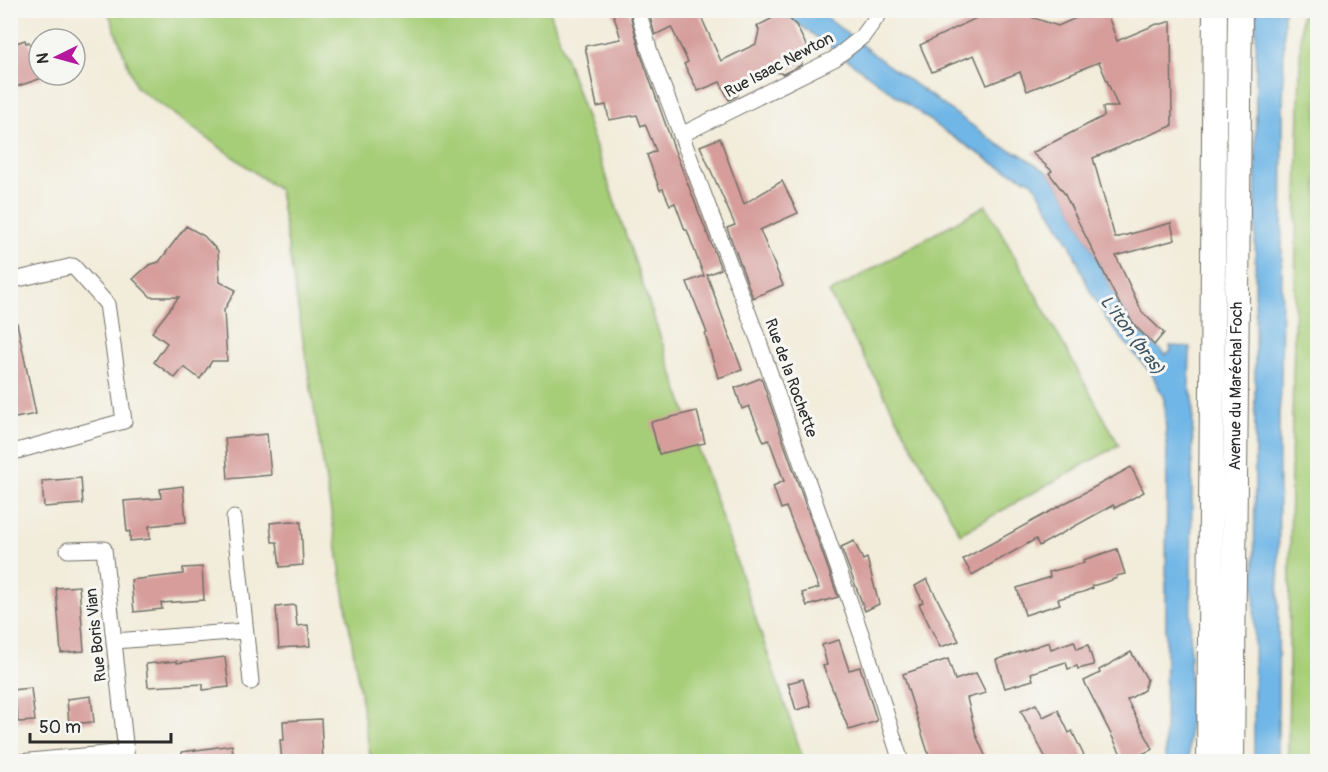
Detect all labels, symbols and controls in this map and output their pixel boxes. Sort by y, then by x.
north arrow [27,27,87,87]
street label: Rue Isaac Newton [721,28,837,102]
text: N [33,52,53,64]
water label: L'Iton (bras) [1095,291,1169,379]
street label: Avenue du Maréchal Foch [1225,302,1247,471]
street label: Rue de la Rochette [760,316,822,440]
street label: Rue Boris Vian [81,587,111,683]
scale bar [30,706,171,744]
text: 50 m [39,716,81,739]

